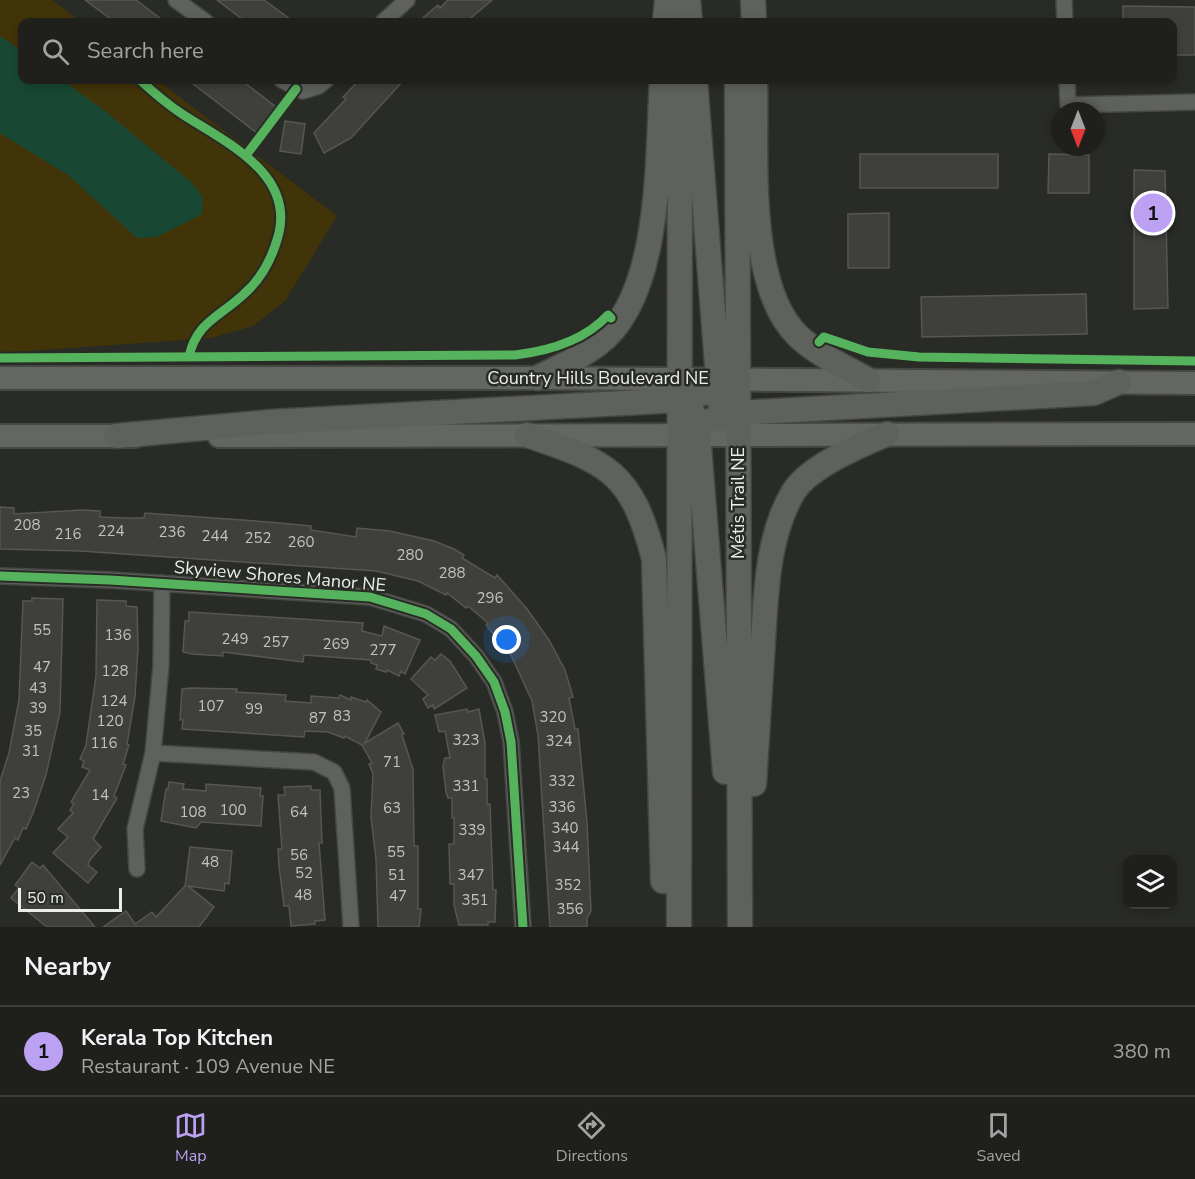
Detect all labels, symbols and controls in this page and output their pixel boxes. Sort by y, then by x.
search box [18,18,1177,84]
icon: search [39,35,72,68]
text: Search here [87,36,204,66]
north arrow [1051,102,1105,156]
pin: 1 [1134,190,1172,236]
street label: Country Hills Boulevard NE [487,366,709,390]
street label: Métis Trail NE [726,447,750,559]
house number: 208 [13,515,41,535]
house number: 224 [97,521,125,541]
house number: 236 [158,522,186,542]
house number: 216 [54,524,82,544]
house number: 244 [201,526,229,546]
house number: 252 [244,528,272,548]
house number: 260 [287,532,315,552]
house number: 280 [396,545,424,565]
street label: Skyview Shores Manor NE [173,555,387,597]
house number: 288 [438,563,466,583]
house number: 296 [476,588,504,608]
house number: 55 [33,620,51,640]
house number: 136 [104,625,132,645]
your location [492,625,521,654]
house number: 249 [221,629,249,649]
house number: 257 [262,632,290,652]
house number: 269 [322,634,350,654]
house number: 277 [369,640,397,660]
house number: 47 [33,657,51,677]
house number: 128 [101,661,129,681]
house number: 43 [29,678,47,698]
house number: 124 [100,691,128,711]
house number: 107 [197,696,225,716]
house number: 39 [29,698,47,718]
house number: 99 [245,699,263,719]
house number: 83 [333,706,351,726]
house number: 320 [539,707,567,727]
house number: 87 [309,708,327,728]
house number: 120 [96,711,124,731]
house number: 35 [24,721,42,741]
house number: 323 [452,730,480,750]
house number: 324 [545,731,573,751]
house number: 116 [90,733,118,753]
house number: 31 [22,741,40,761]
house number: 71 [383,752,401,772]
house number: 332 [548,771,576,791]
house number: 331 [452,776,480,796]
house number: 23 [12,783,30,803]
house number: 14 [91,785,109,805]
house number: 336 [548,797,576,817]
house number: 63 [383,798,401,818]
house number: 100 [219,800,247,820]
house number: 108 [179,802,207,822]
house number: 64 [290,802,308,822]
house number: 340 [551,818,579,838]
house number: 339 [458,820,486,840]
house number: 344 [552,837,580,857]
house number: 55 [387,842,405,862]
house number: 56 [290,845,308,865]
house number: 48 [201,852,219,872]
map controls [1123,855,1177,909]
button: layers [1123,855,1177,909]
house number: 52 [295,863,313,883]
house number: 51 [388,865,406,885]
house number: 347 [457,865,485,885]
house number: 352 [554,875,582,895]
scale bar [18,885,122,912]
house number: 48 [294,885,312,905]
house number: 47 [389,886,407,906]
text: 50 m [27,887,64,909]
house number: 351 [461,890,489,910]
house number: 356 [556,899,584,919]
text: Nearby [24,949,111,984]
text: Kerala Top Kitchen [81,1023,273,1053]
text: 1 [38,1038,50,1065]
text: 380 m [1113,1038,1171,1065]
text: Restaurant · 109 Avenue NE [81,1053,335,1080]
tab: Map [174,1109,207,1167]
tab: Directions [556,1109,628,1167]
tab: Saved [977,1109,1021,1167]

